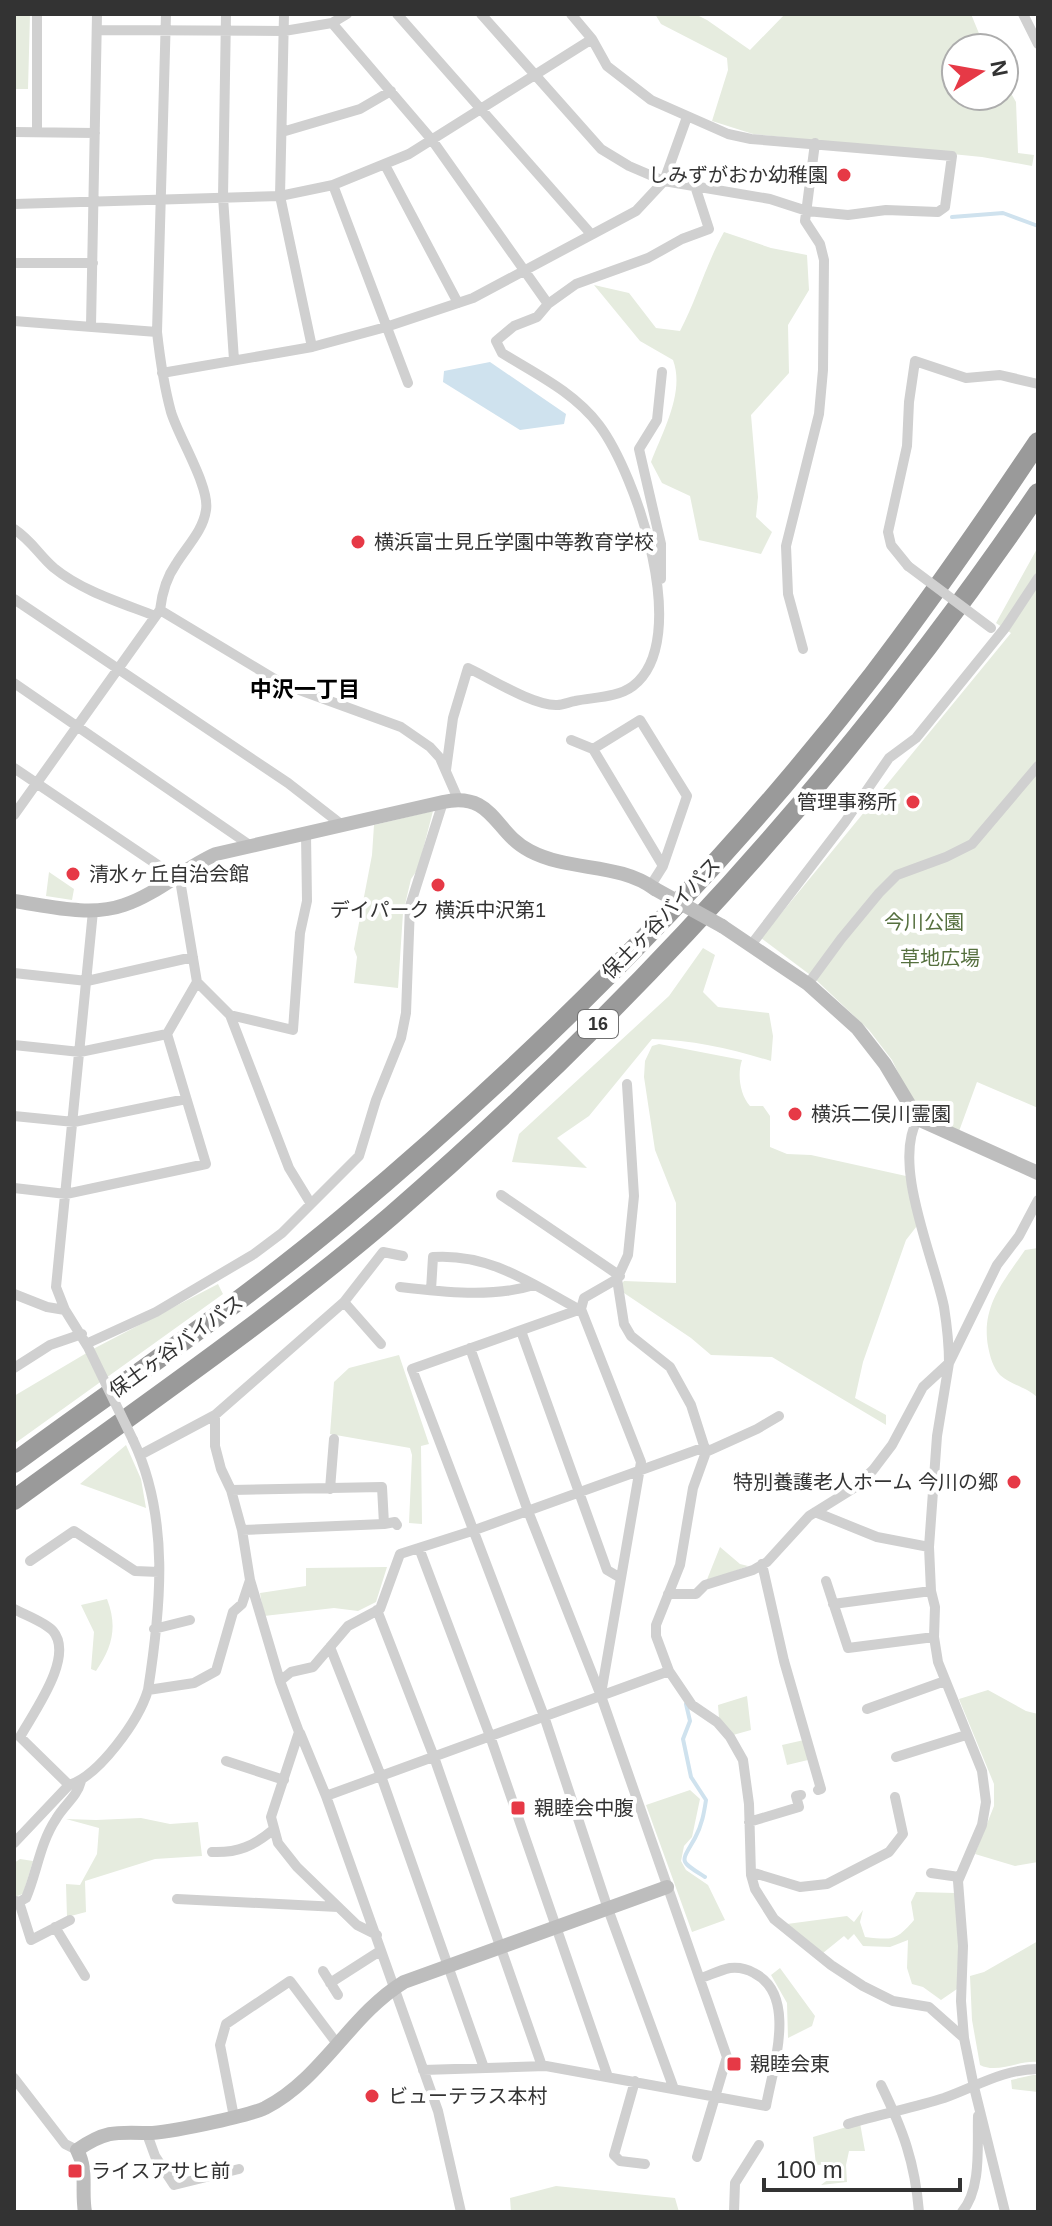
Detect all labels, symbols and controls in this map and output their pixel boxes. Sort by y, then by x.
north arrow [940,32,1020,112]
text: N [985,58,1013,78]
place label: しみずがおか幼稚園 [648,164,828,186]
marker: しみずがおか幼稚園 [835,166,853,184]
place label: 横浜富士見丘学園中等教育学校 [374,531,654,553]
marker: 横浜富士見丘学園中等教育学校 [349,533,367,551]
district label: 中沢一丁目 [250,677,360,702]
place label: 管理事務所 [797,791,897,813]
marker: 管理事務所 [904,793,922,811]
street label: 保土ヶ谷バイパス [598,853,724,983]
place label: 清水ヶ丘自治会館 [89,863,249,885]
marker: 清水ヶ丘自治会館 [64,865,82,883]
marker: デイパーク 横浜中沢第1 [429,876,447,894]
place label: デイパーク 横浜中沢第1 [330,899,546,921]
park label: 今川公園 [884,911,964,933]
park label: 草地広場 [900,947,980,969]
road number: 16 [578,1010,618,1038]
place label: 横浜二俣川霊園 [811,1103,951,1125]
marker: 横浜二俣川霊園 [786,1105,804,1123]
street label: 保土ヶ谷バイパス [105,1290,247,1402]
place label: 特別養護老人ホーム 今川の郷 [733,1471,998,1493]
marker: 特別養護老人ホーム 今川の郷 [1005,1473,1023,1491]
place label: 親睦会中腹 [534,1797,634,1819]
marker: 親睦会中腹 [509,1799,527,1817]
place label: 親睦会東 [750,2053,830,2075]
marker: 親睦会東 [725,2055,743,2073]
place label: ビューテラス本村 [388,2085,548,2107]
marker: ビューテラス本村 [363,2087,381,2105]
scale bar [764,2142,960,2192]
text: 100 m [776,2156,843,2183]
place label: ライスアサヒ前 [91,2160,230,2182]
marker: ライスアサヒ前 [66,2162,84,2180]

